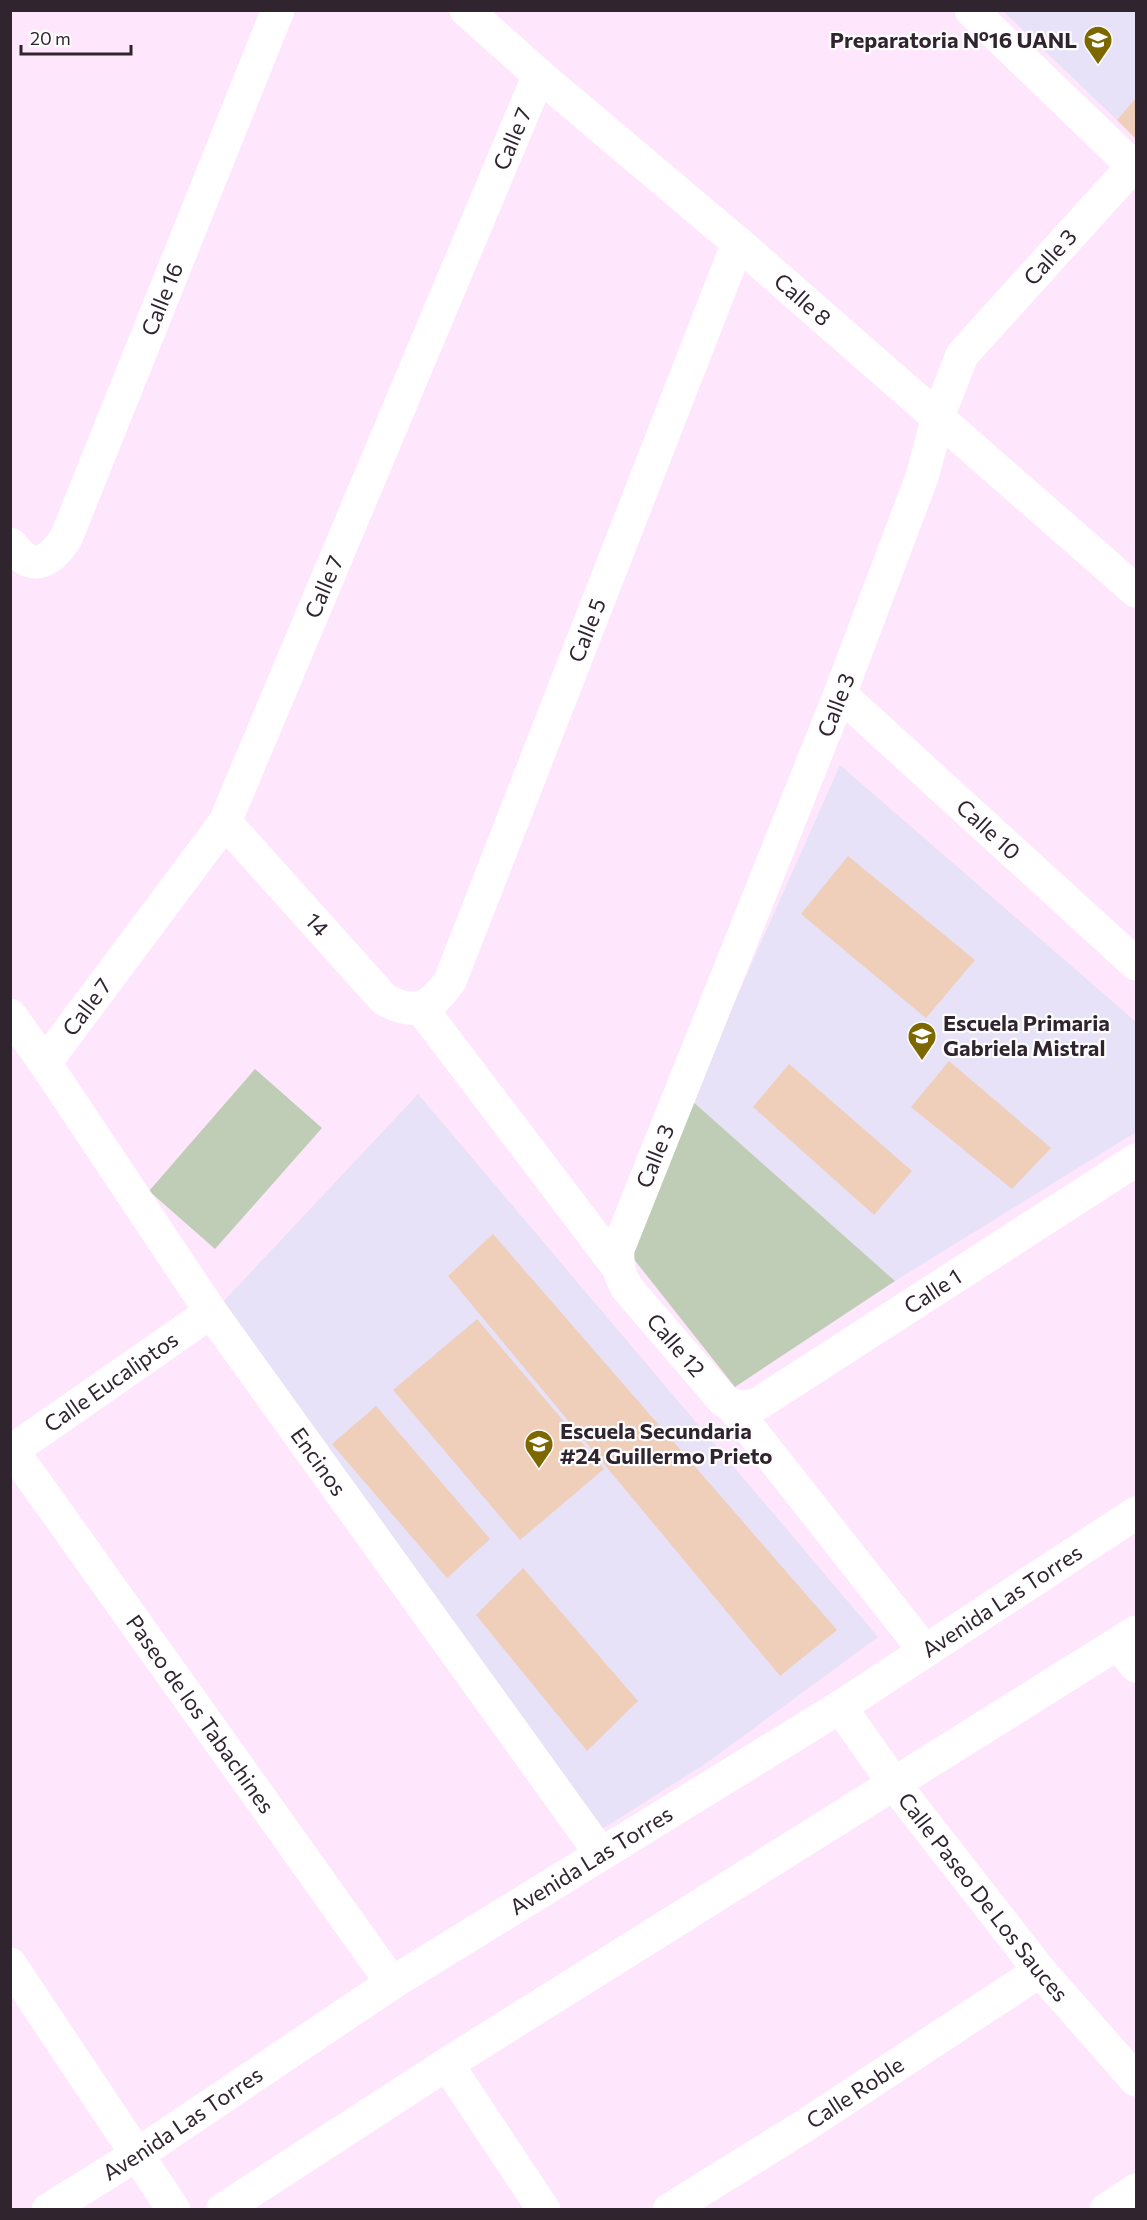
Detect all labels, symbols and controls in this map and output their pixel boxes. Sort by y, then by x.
scale bar [21,18,130,56]
school or university icon: Preparatoria Nº16 UANL [1082,24,1114,66]
place label: Preparatoria Nº16 UANL [830,26,1077,53]
text: 20 m [30,27,71,49]
street label: Calle 7 [487,103,537,174]
street label: Calle 3 [1017,223,1082,290]
street label: Calle 16 [135,258,188,339]
street label: Calle 8 [769,267,837,331]
street label: Calle 7 [298,551,349,622]
street label: Calle 5 [562,594,611,666]
street label: Calle 3 [811,669,860,741]
street label: Calle 10 [951,793,1027,865]
street label: 14 [300,907,335,942]
street label: Calle 7 [56,972,117,1041]
place label: Escuela Primaria Gabriela Mistral [943,1009,1110,1061]
school or university icon: Escuela Primaria Gabriela Mistral [906,1020,938,1062]
street label: Calle 3 [630,1120,679,1192]
street label: Calle 1 [899,1262,966,1319]
street label: Calle 12 [642,1307,711,1382]
street label: Calle Eucaliptos [38,1325,183,1437]
place label: Escuela Secundaria #24 Guillermo Prieto [560,1417,773,1469]
street label: Encinos [285,1422,353,1501]
school or university icon: Escuela Secundaria #24 Guillermo Prieto [523,1428,555,1470]
street label: Avenida Las Torres [916,1538,1087,1663]
street label: Paseo de los Tabachines [121,1609,281,1818]
street label: Calle Paseo De Los Sauces [893,1787,1074,2007]
street label: Avenida Las Torres [504,1800,677,1920]
street label: Calle Roble [801,2050,909,2134]
street label: Avenida Las Torres [97,2060,267,2186]

